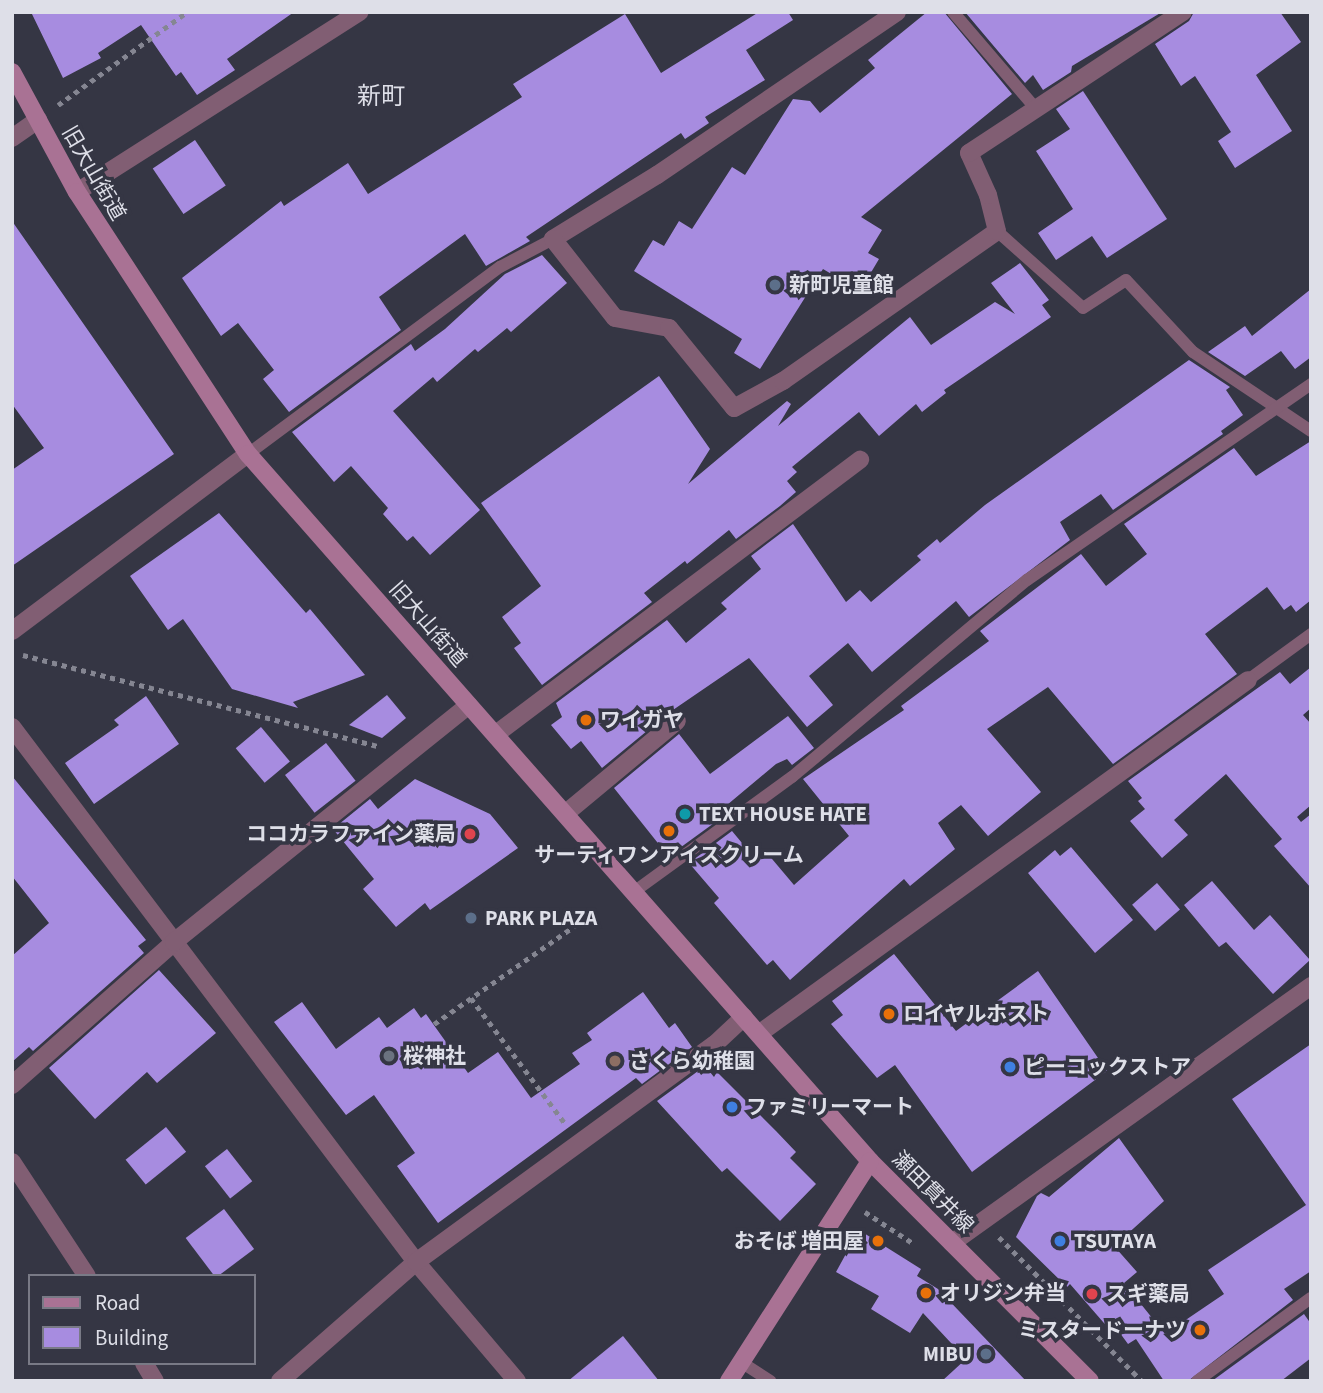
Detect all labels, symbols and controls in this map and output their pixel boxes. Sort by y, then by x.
district label: 新町 [357,83,405,111]
street label: 旧大山街道 [57,121,131,225]
place label: 新町児童館 [789,272,894,298]
marker: 新町児童館 [767,277,783,293]
street label: 旧大山街道 [384,576,472,672]
place label: ワイガヤ [600,707,684,733]
marker: ワイガヤ [578,712,594,728]
place label: TEXT HOUSE HATE [699,801,867,827]
marker: TEXT HOUSE HATE [677,806,693,822]
place label: ココカラファイン薬局 [246,821,456,847]
marker: サーティワンアイスクリーム [661,823,677,839]
marker: ココカラファイン薬局 [462,826,478,842]
place label: サーティワンアイスクリーム [533,842,805,868]
place label: PARK PLAZA [485,905,597,931]
marker: PARK PLAZA [463,910,479,926]
place label: ロイヤルホスト [903,1001,1050,1027]
marker: ロイヤルホスト [881,1006,897,1022]
place label: 桜神社 [403,1043,466,1069]
marker: 桜神社 [381,1048,397,1064]
place label: さくら幼稚園 [629,1048,755,1074]
marker: さくら幼稚園 [607,1053,623,1069]
place label: ピーコックストア [1024,1054,1192,1080]
marker: ピーコックストア [1002,1059,1018,1075]
place label: ファミリーマート [746,1094,914,1120]
marker: ファミリーマート [724,1099,740,1115]
street label: 瀬田貫井線 [887,1146,979,1238]
place label: おそば 増田屋 [734,1228,864,1254]
place label: TSUTAYA [1074,1228,1156,1254]
marker: おそば 増田屋 [870,1233,886,1249]
marker: TSUTAYA [1052,1233,1068,1249]
legend [28,1274,256,1365]
place label: オリジン弁当 [940,1280,1066,1306]
place label: スギ薬局 [1106,1281,1190,1307]
marker: オリジン弁当 [918,1285,934,1301]
marker: スギ薬局 [1084,1286,1100,1302]
text: Road [95,1288,140,1318]
place label: ミスタードーナツ [1018,1317,1186,1343]
marker: ミスタードーナツ [1192,1322,1208,1338]
text: Building [95,1323,168,1353]
place label: MIBU [923,1341,972,1367]
marker: MIBU [978,1346,994,1362]

